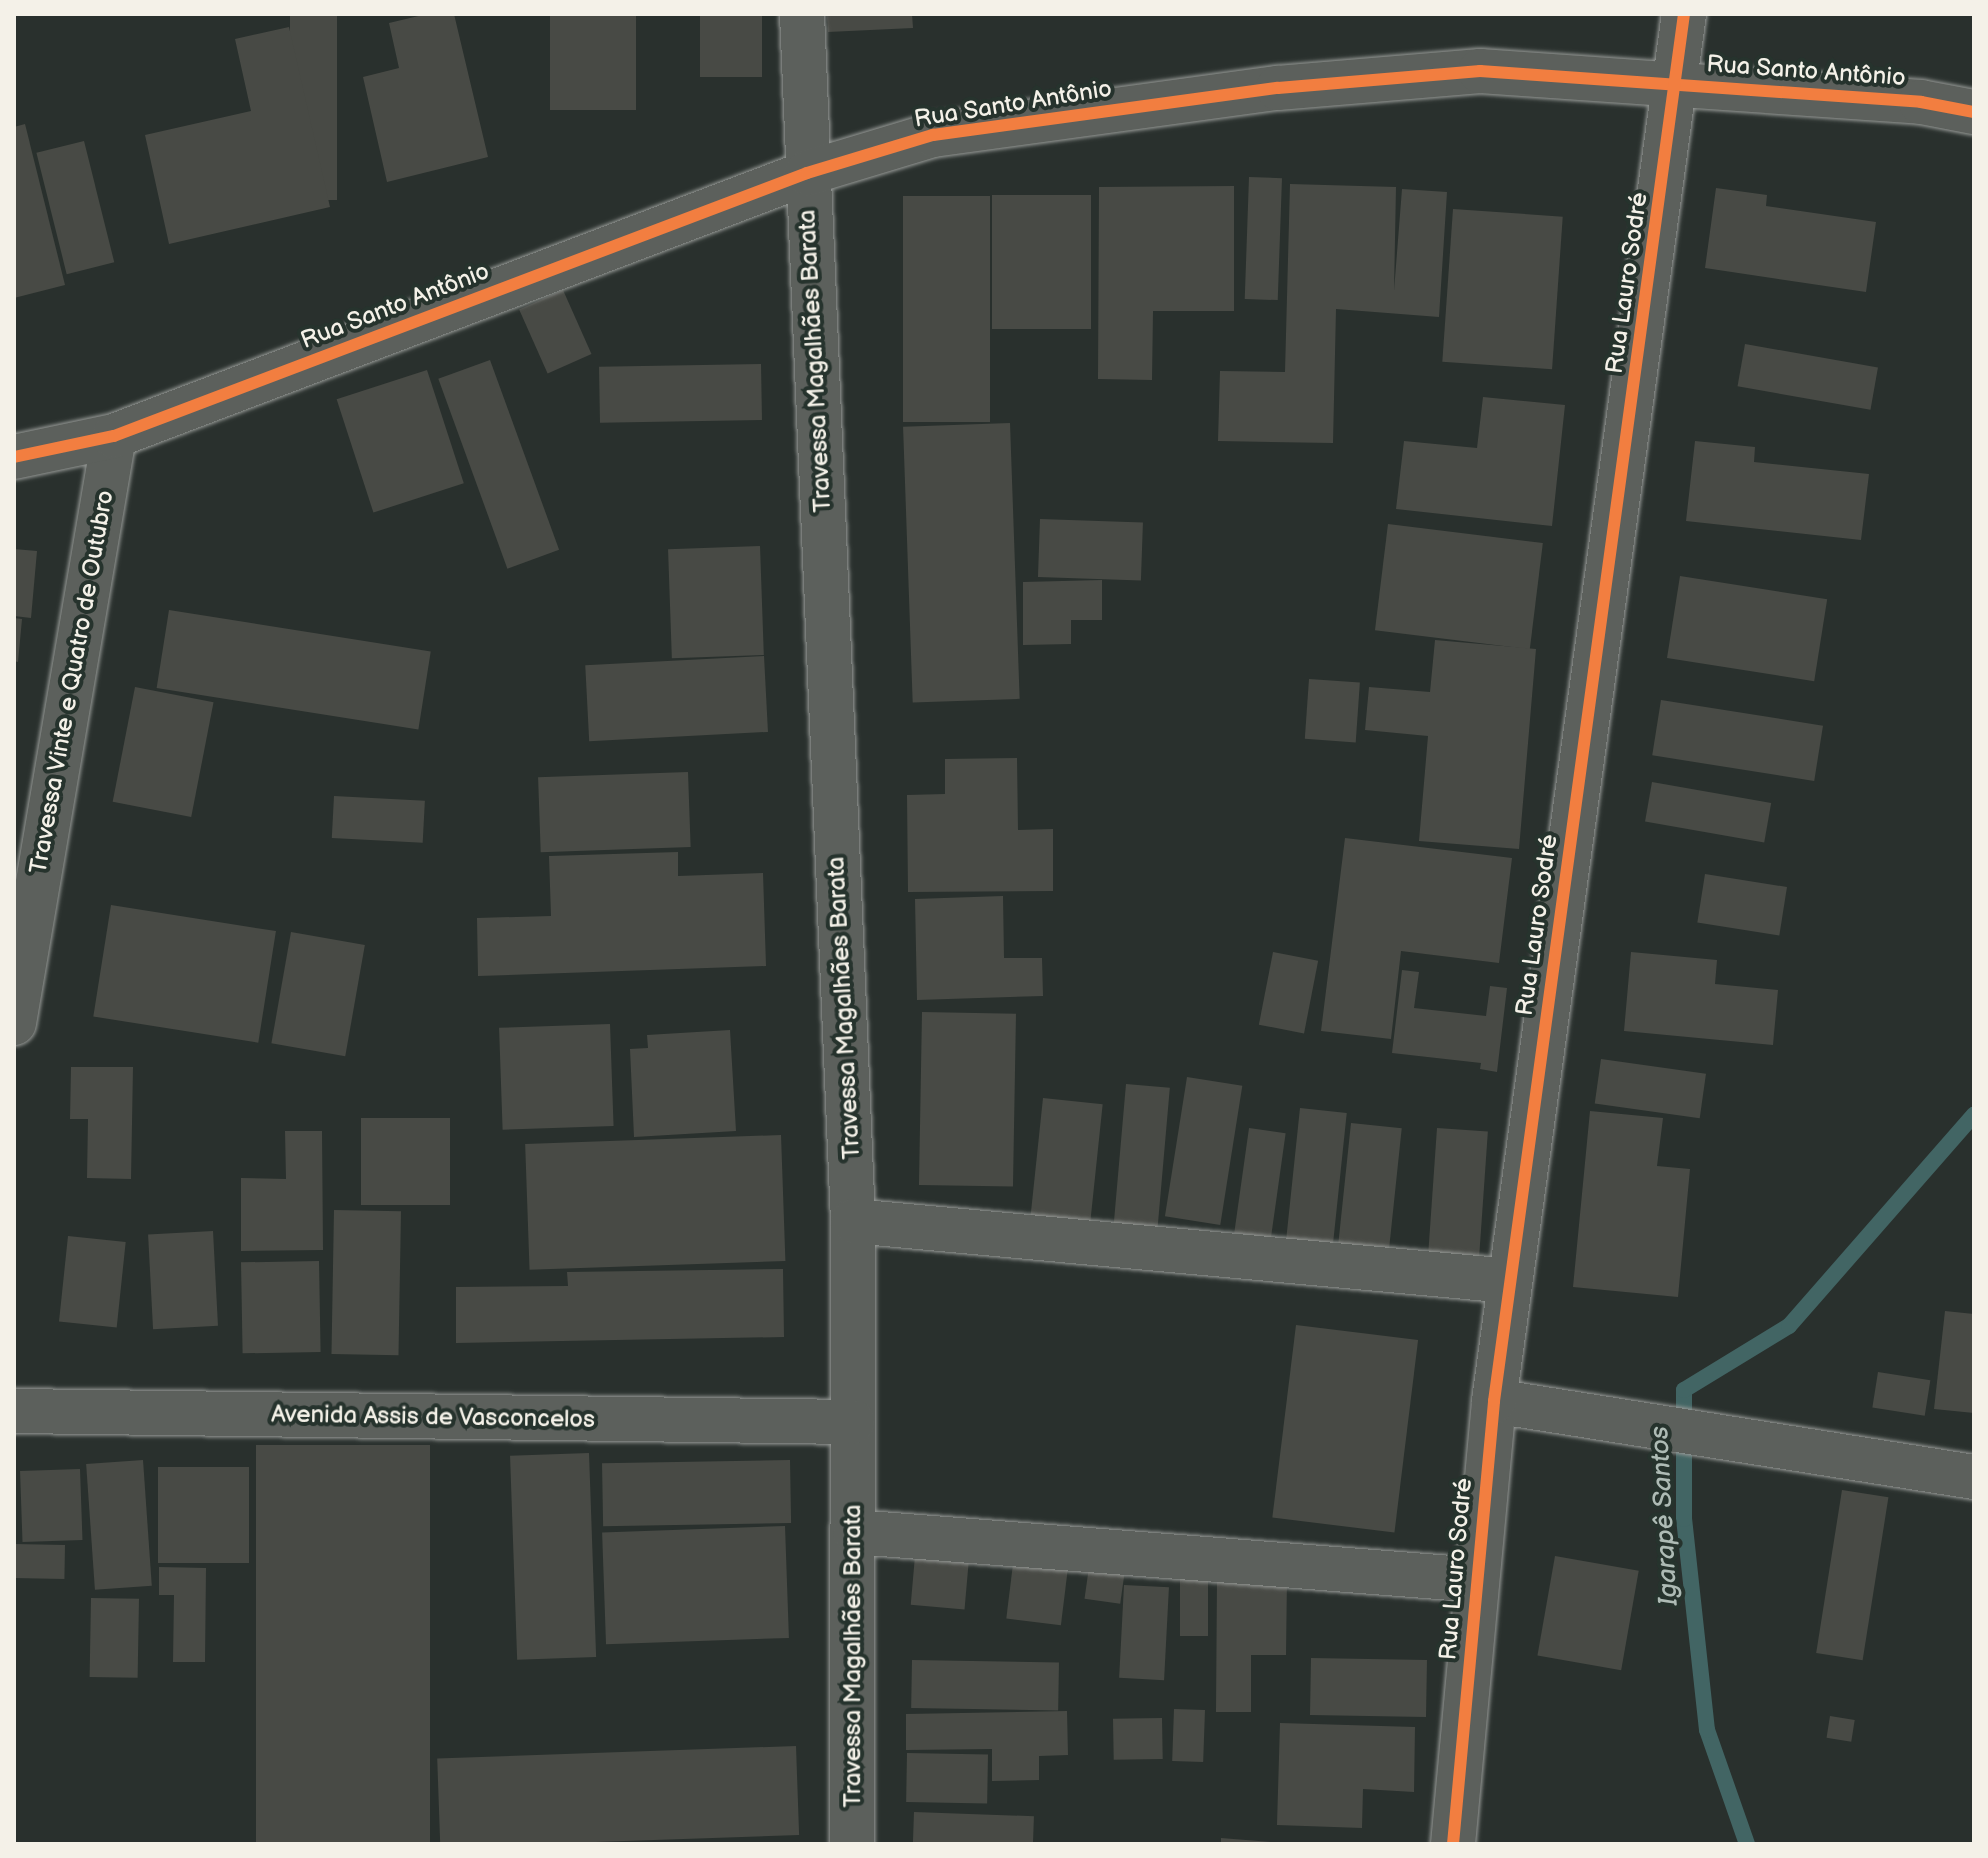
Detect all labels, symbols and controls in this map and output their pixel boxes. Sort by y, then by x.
street label: Rua Santo Antônio [1705,50,1907,92]
street label: Rua Santo Antônio [912,74,1114,134]
street label: Rua Lauro Sodré [1600,190,1654,376]
street label: Travessa Magalhães Barata [793,209,837,513]
street label: Rua Santo Antônio [296,257,494,355]
street label: Travessa Vinte e Quatro de Outubro [24,488,120,876]
street label: Rua Lauro Sodré [1510,832,1564,1018]
street label: Travessa Magalhães Barata [822,856,866,1160]
street label: Avenida Assis de Vasconcelos [271,1400,595,1434]
water label: Igarapê Santos [1645,1425,1685,1607]
street label: Rua Lauro Sodré [1434,1476,1478,1662]
street label: Travessa Magalhães Barata [839,1504,867,1808]

